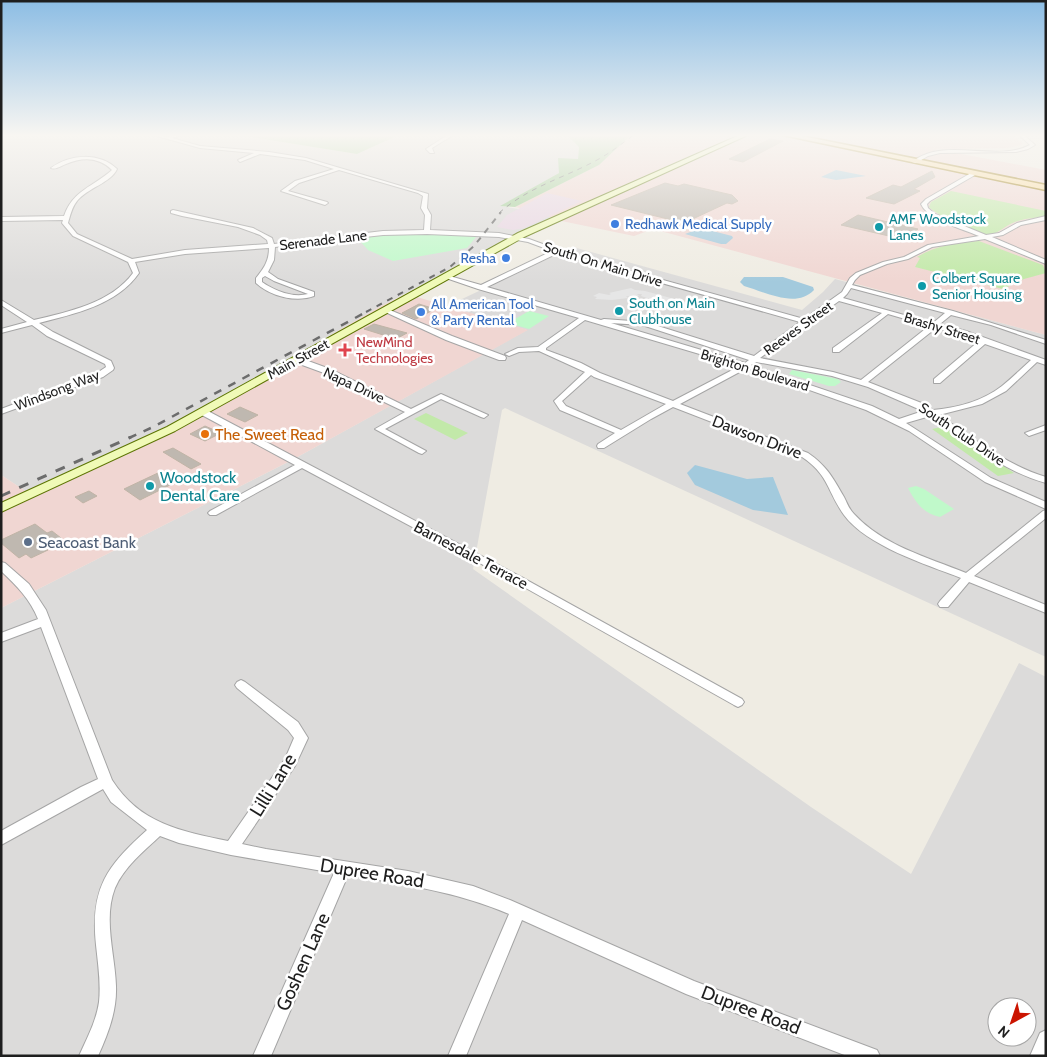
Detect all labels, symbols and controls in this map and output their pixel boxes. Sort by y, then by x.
place label: AMF Woodstock Lanes [889,210,987,244]
place label: Redhawk Medical Supply [625,215,772,233]
marker: Redhawk Medical Supply [609,218,621,230]
marker: AMF Woodstock Lanes [873,221,885,233]
street label: Serenade Lane [278,226,368,254]
street label: South On Main Drive [541,237,665,291]
place label: Resha [461,249,496,267]
marker: Resha [500,252,512,264]
place label: Colbert Square Senior Housing [932,269,1023,303]
marker: Colbert Square Senior Housing [916,280,928,292]
place label: South on Main Clubhouse [629,294,715,328]
place label: All American Tool & Party Rental [431,295,535,329]
street label: Reeves Street [760,297,836,359]
marker: South on Main Clubhouse [613,305,625,317]
marker: All American Tool & Party Rental [415,306,427,318]
street label: Brashy Street [902,308,983,348]
place label: NewMind Technologies [356,333,433,367]
street label: Main Street [264,335,332,383]
marker: NewMind Technologies [338,343,352,357]
street label: Brighton Boulevard [698,345,812,395]
street label: Napa Drive [321,363,387,407]
street label: Windsong Way [12,366,102,414]
street label: South Club Drive [915,399,1009,469]
street label: Dawson Drive [710,411,804,463]
place label: The Sweet Read [215,425,324,444]
marker: The Sweet Read [199,428,211,440]
place label: Woodstock Dental Care [160,468,240,505]
marker: Woodstock Dental Care [144,480,156,492]
street label: Barnesdale Terrace [411,517,531,593]
place label: Seacoast Bank [38,533,137,552]
marker: Seacoast Bank [22,536,34,548]
street label: Lilli Lane [245,749,301,821]
street label: Dupree Road [318,853,426,893]
street label: Goshen Lane [271,909,335,1015]
street label: Dupree Road [698,980,804,1040]
north arrow [987,997,1037,1047]
text: N [994,1022,1013,1042]

